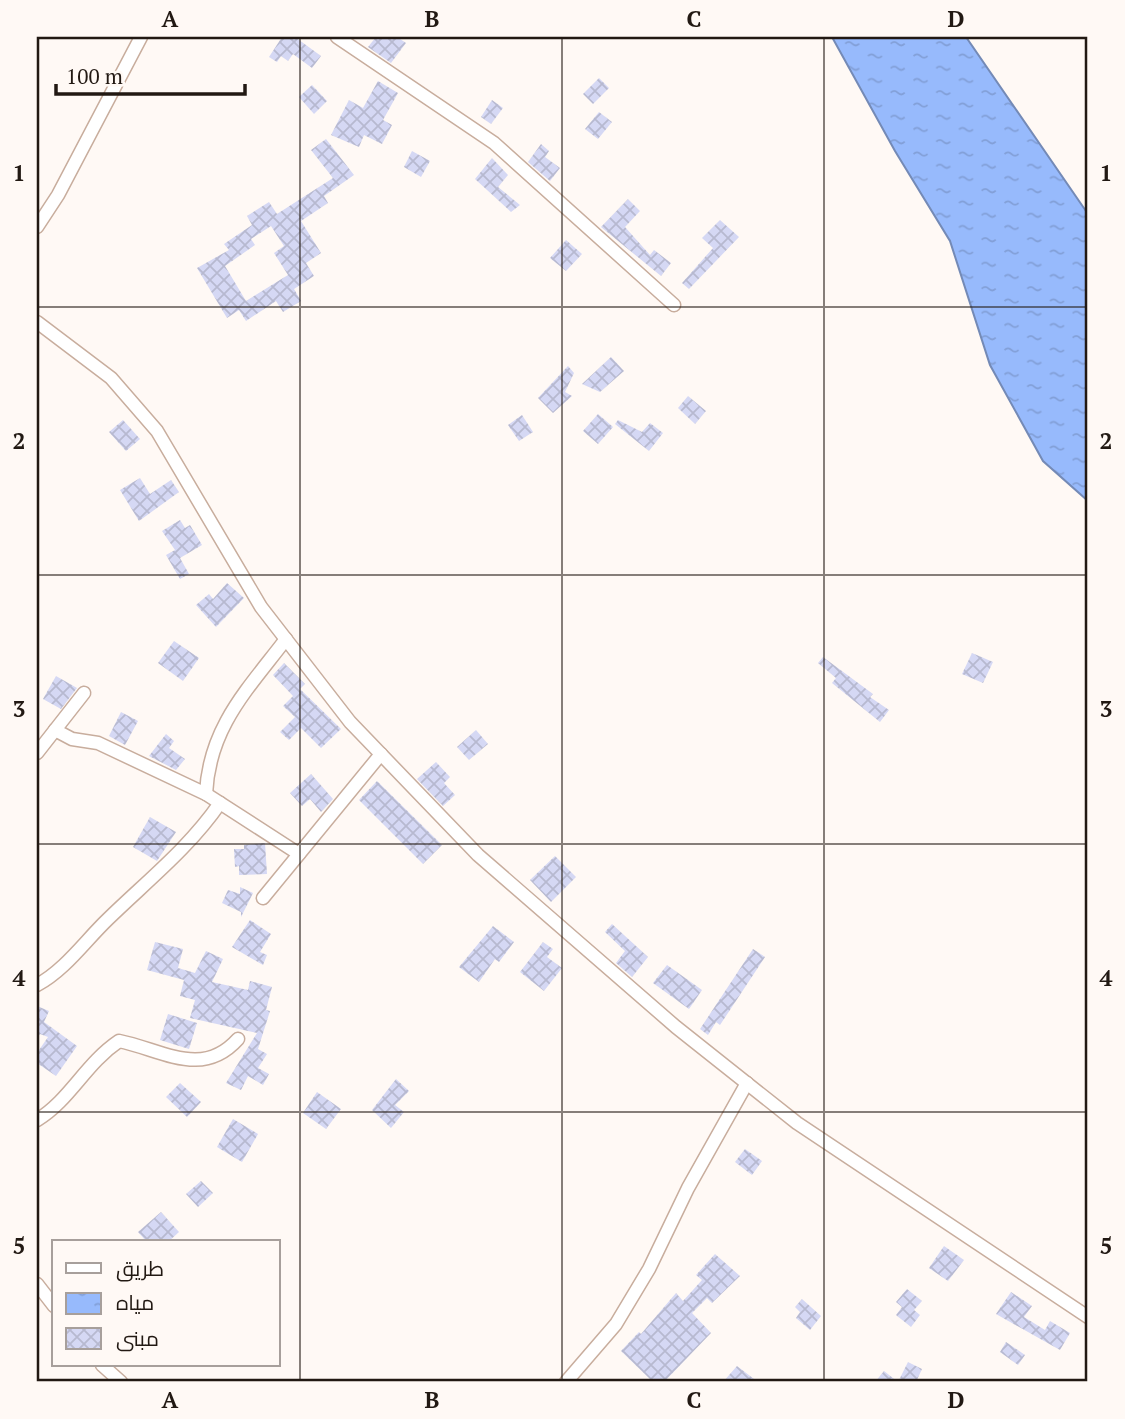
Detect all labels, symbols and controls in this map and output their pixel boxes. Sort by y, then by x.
text: A [162,3,179,34]
text: B [425,3,440,34]
text: C [687,3,702,34]
text: D [948,3,965,34]
scale bar [56,52,245,96]
text: 100 m [66,62,123,90]
text: 1 [13,157,26,188]
text: 1 [1100,157,1113,188]
text: 2 [13,425,26,456]
text: 2 [1100,425,1113,456]
text: 3 [13,693,26,724]
text: 3 [1100,693,1113,724]
text: 4 [13,962,26,993]
text: 4 [1100,962,1113,993]
text: 5 [13,1230,26,1261]
text: 5 [1100,1230,1113,1261]
legend [52,1240,280,1366]
text: طريق [116,1254,164,1282]
text: مياه [116,1288,154,1316]
text: مبنى [116,1324,159,1352]
text: A [162,1384,179,1415]
text: B [425,1384,440,1415]
text: C [687,1384,702,1415]
text: D [948,1384,965,1415]

